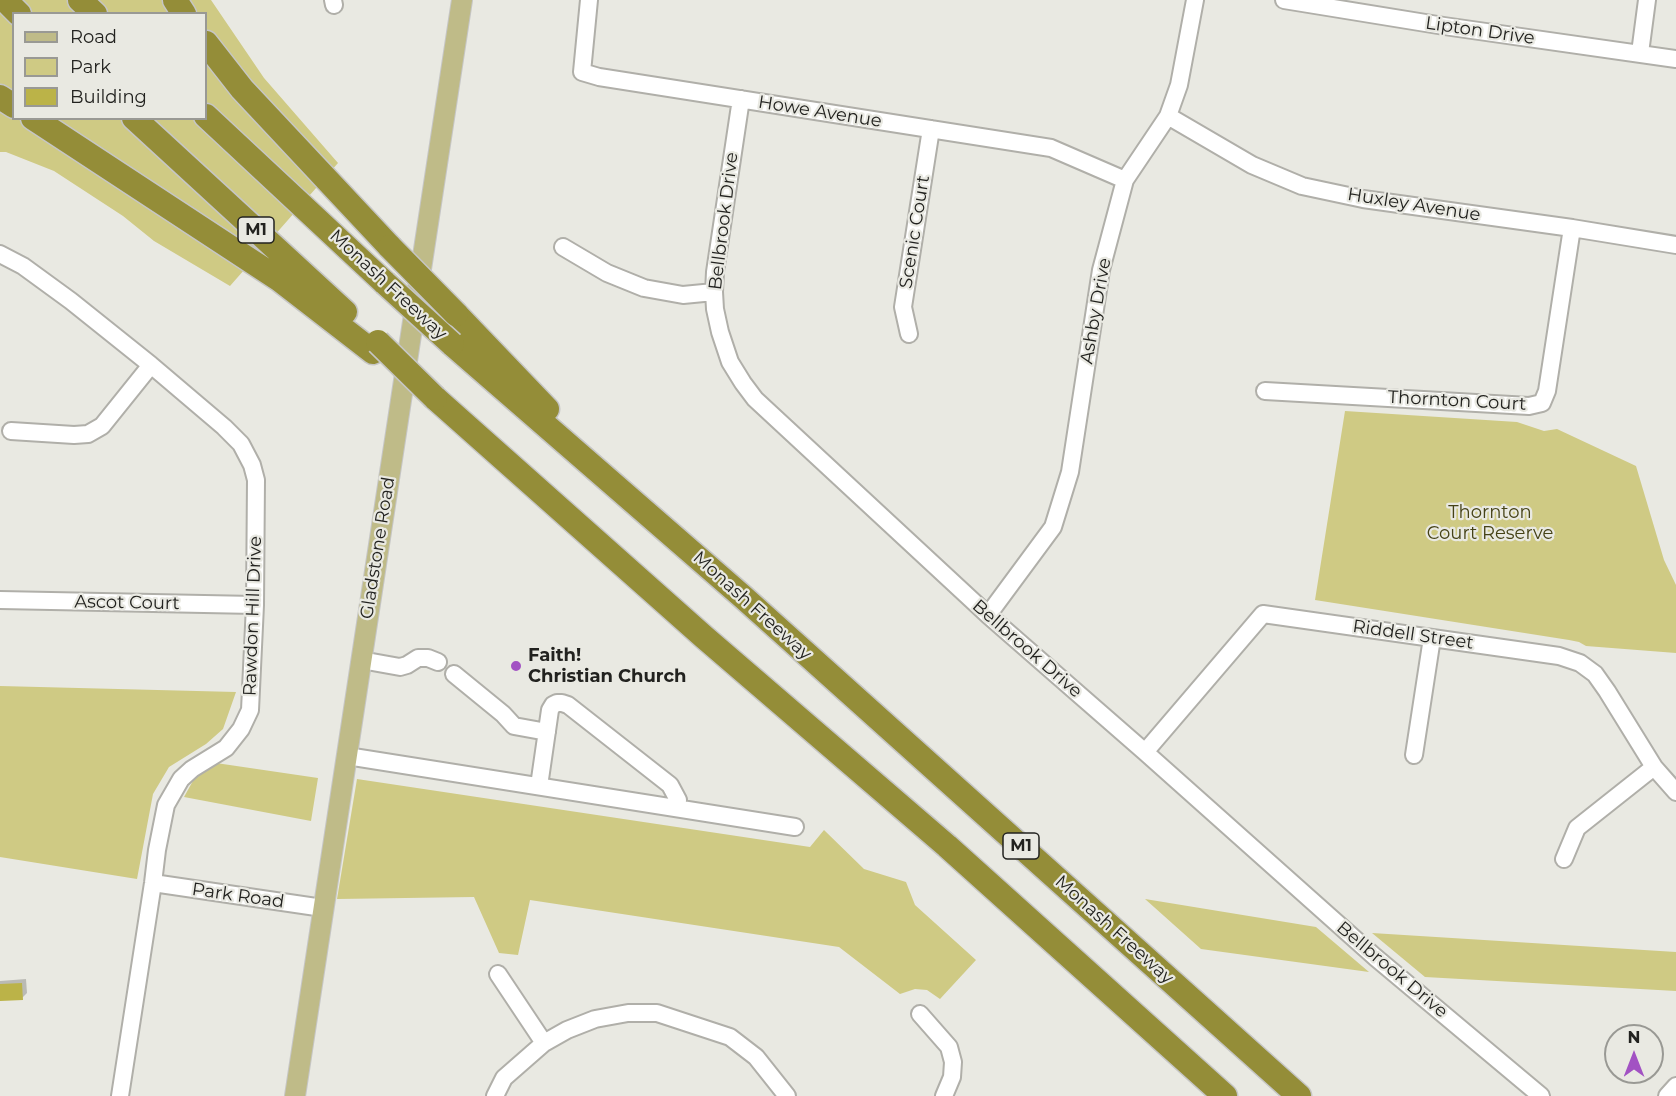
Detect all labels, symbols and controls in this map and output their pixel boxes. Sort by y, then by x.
legend [12,12,207,120]
street label: Lipton Drive [1424,13,1536,49]
text: Road [70,26,117,48]
text: Park [70,56,111,78]
text: Building [70,86,147,108]
street label: Howe Avenue [757,92,883,132]
street label: Bellbrook Drive [705,151,743,291]
street label: Scenic Court [895,174,935,290]
street label: Huxley Avenue [1346,184,1482,226]
road number: M1 [238,217,274,243]
street label: Monash Freeway [325,225,451,345]
street label: Ashby Drive [1076,256,1116,366]
street label: Thornton Court [1387,387,1527,415]
street label: Gladstone Road [356,475,400,621]
park label: Thornton Court Reserve [1427,502,1553,544]
street label: Rawdon Hill Drive [239,536,267,696]
street label: Monash Freeway [688,547,816,665]
street label: Ascot Court [74,591,180,615]
street label: Bellbrook Drive [968,595,1086,703]
street label: Riddell Street [1351,616,1475,654]
place label: Faith! Christian Church [528,645,686,688]
marker: Faith! Christian Church [509,659,523,673]
road number: M1 [1003,833,1039,859]
street label: Monash Freeway [1050,871,1178,989]
street label: Park Road [191,879,285,913]
street label: Bellbrook Drive [1332,917,1452,1023]
north arrow [1604,1024,1664,1084]
text: N [1628,1028,1640,1047]

